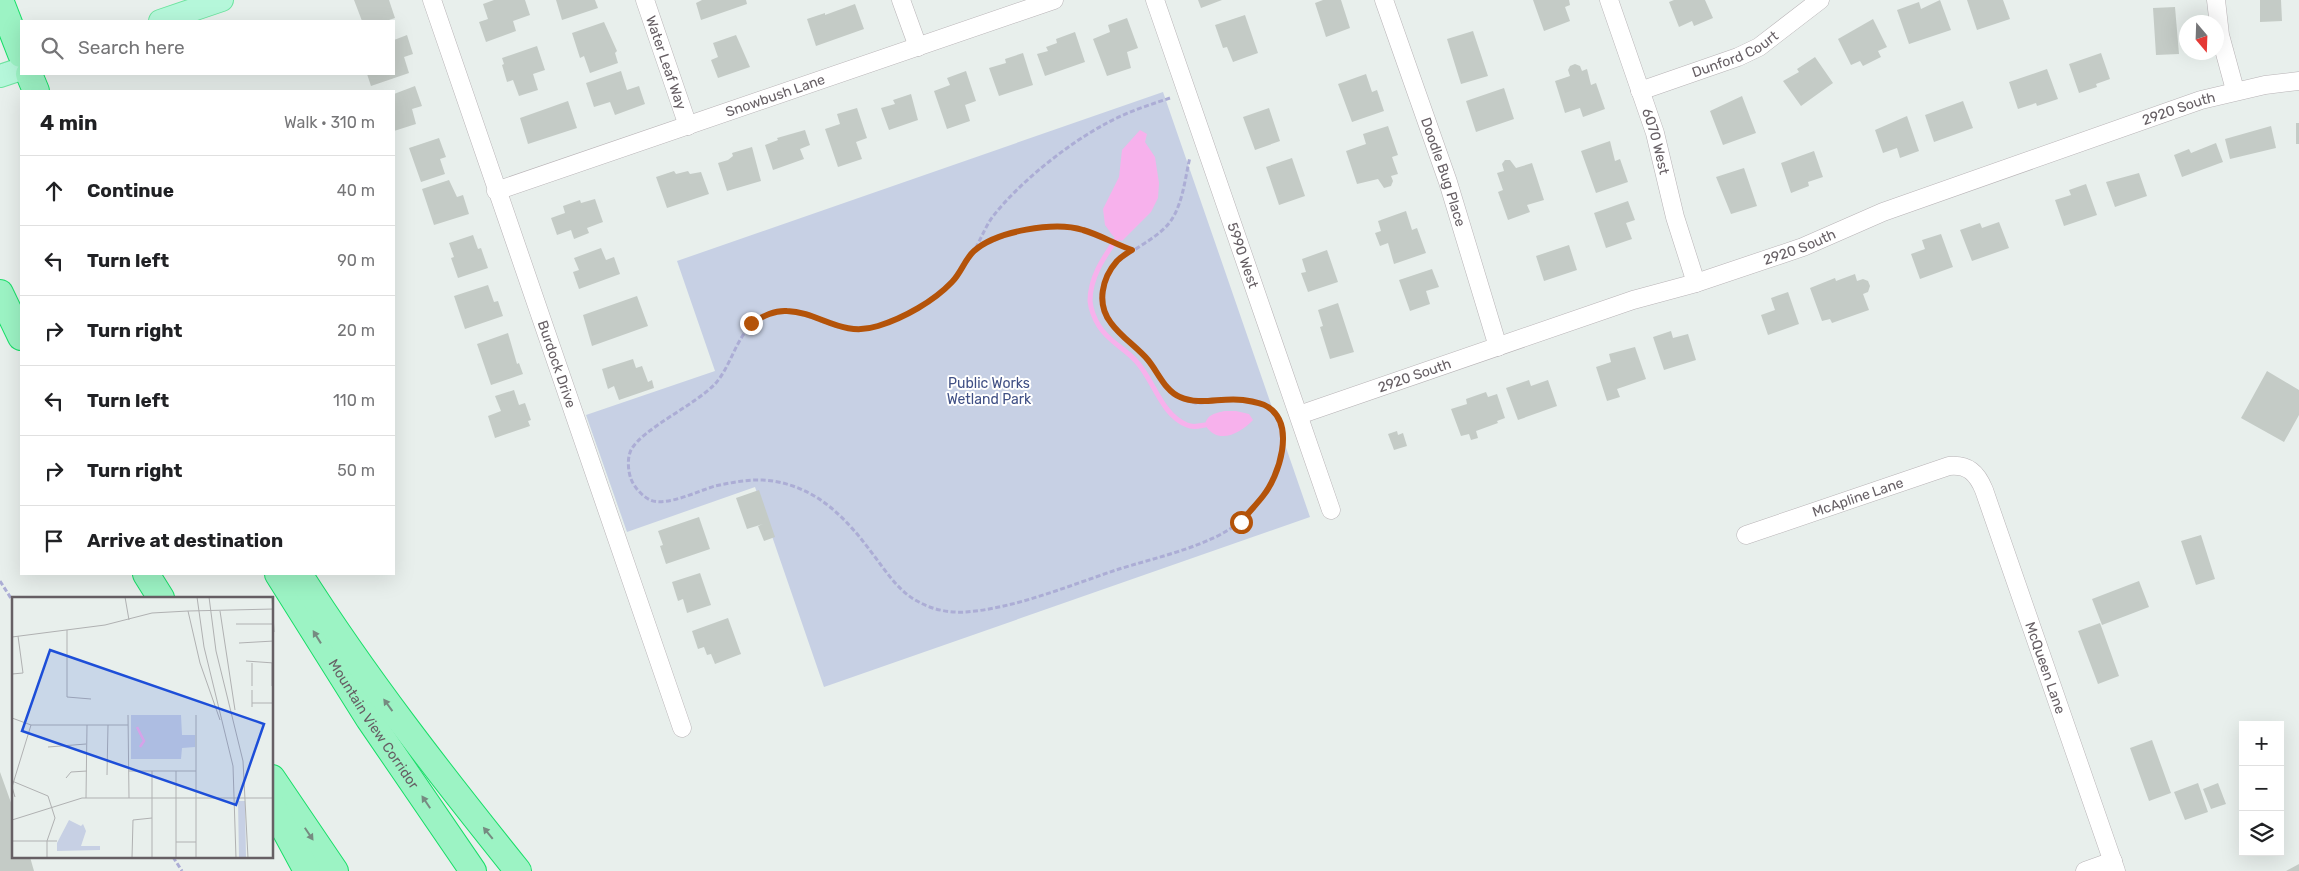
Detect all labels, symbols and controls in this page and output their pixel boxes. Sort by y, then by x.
street label: Water Leaf Way [642,13,690,112]
north arrow [2179,15,2224,60]
search box [20,20,395,75]
street label: Dunford Court [1690,27,1782,81]
icon: search [38,34,66,62]
text: Search here [78,36,185,59]
street label: Snowbush Lane [723,71,827,121]
street label: 2920 South [2140,89,2217,129]
street label: 6070 West [1638,106,1673,177]
text: 4 min [40,110,98,135]
text: Walk · 310 m [284,113,375,132]
street label: Doodle Bug Place [1417,115,1469,229]
icon: ahead [40,177,68,205]
text: Continue [87,179,174,202]
text: 40 m [337,181,375,200]
street label: 5990 West [1223,220,1262,291]
street label: 2920 South [1761,226,1838,269]
icon: left [40,247,68,275]
text: Turn left [87,249,169,272]
text: 90 m [337,251,375,270]
route end [740,312,763,335]
icon: right [40,317,68,345]
street label: Burdock Drive [534,318,579,410]
text: Turn right [87,319,182,342]
text: 20 m [337,321,375,340]
street label: 2920 South [1376,355,1453,396]
park label: Public Works Wetland Park [947,375,1032,408]
icon: left [40,387,68,415]
text: Turn left [87,389,169,412]
text: 110 m [333,391,375,410]
icon: right [40,457,68,485]
text: Turn right [87,459,182,482]
text: 50 m [337,461,375,480]
street label: McApline Lane [1810,474,1906,521]
route start [1230,511,1253,534]
icon: arrive [40,527,68,555]
text: Arrive at destination [87,529,283,552]
inset map [12,597,274,858]
street label: McQueen Lane [2021,620,2069,716]
one-way arrow [312,631,322,644]
street label: Mountain View Corridor [325,656,423,793]
one-way arrow [383,699,394,712]
map controls [2239,721,2284,856]
button: + [2239,721,2284,766]
button: − [2239,766,2284,811]
one-way arrow [421,795,431,809]
button: layers [2239,811,2284,856]
one-way arrow [304,827,314,840]
one-way arrow [482,827,493,840]

